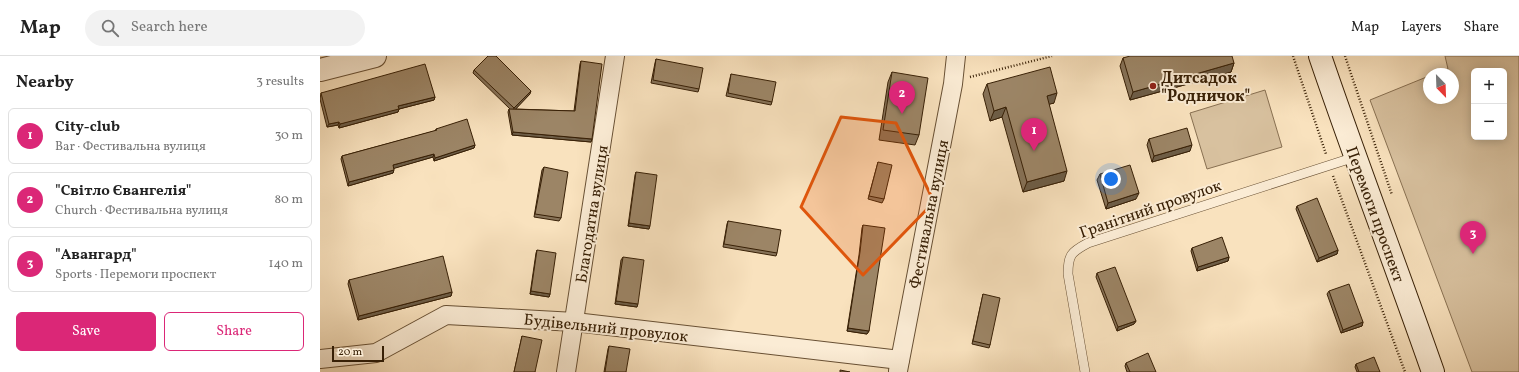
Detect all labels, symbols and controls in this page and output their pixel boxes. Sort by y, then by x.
search box [85,10,365,46]
text: Map [20,15,61,41]
icon: search [99,17,121,39]
text: Search here [131,17,208,38]
text: Map [1351,18,1379,37]
text: Layers [1401,18,1441,37]
text: Share [1463,18,1499,37]
place label: Дитсадок "Родничок" [1161,68,1250,108]
north arrow [1423,68,1459,104]
map controls [1471,68,1507,140]
button: + [1471,68,1507,104]
text: Nearby [16,71,74,94]
text: 3 results [256,73,304,91]
pin: 2 [889,81,915,114]
marker: Дитсадок "Родничок" [1148,81,1158,91]
button: − [1471,104,1507,140]
text: City-club [55,117,120,138]
pin: 1 [1021,118,1047,151]
text: 1 [27,127,33,145]
text: 30 m [275,127,303,145]
text: Bar · Фестивальна вулиця [55,138,206,156]
street label: Фестивальна вулиця [905,138,955,291]
street label: Благодатна вулиця [571,144,615,285]
street label: Перемоги проспект [1339,144,1409,286]
your location [1101,169,1121,189]
street label: Гранітний провулок [1077,175,1225,245]
text: "Світло Євангелія" [55,181,192,202]
text: 2 [27,191,33,209]
text: 80 m [274,191,303,209]
text: Church · Фестивальна вулиця [55,202,228,220]
pin: 3 [1460,221,1486,254]
text: "Авангард" [55,245,137,266]
text: 3 [27,255,33,273]
text: 140 m [269,255,303,273]
text: Sports · Перемоги проспект [55,266,216,284]
street label: Будівельний провулок [523,309,689,349]
button: Save [16,312,156,351]
button: Share [164,312,304,351]
scale bar [332,344,384,363]
text: 20 m [338,345,362,360]

